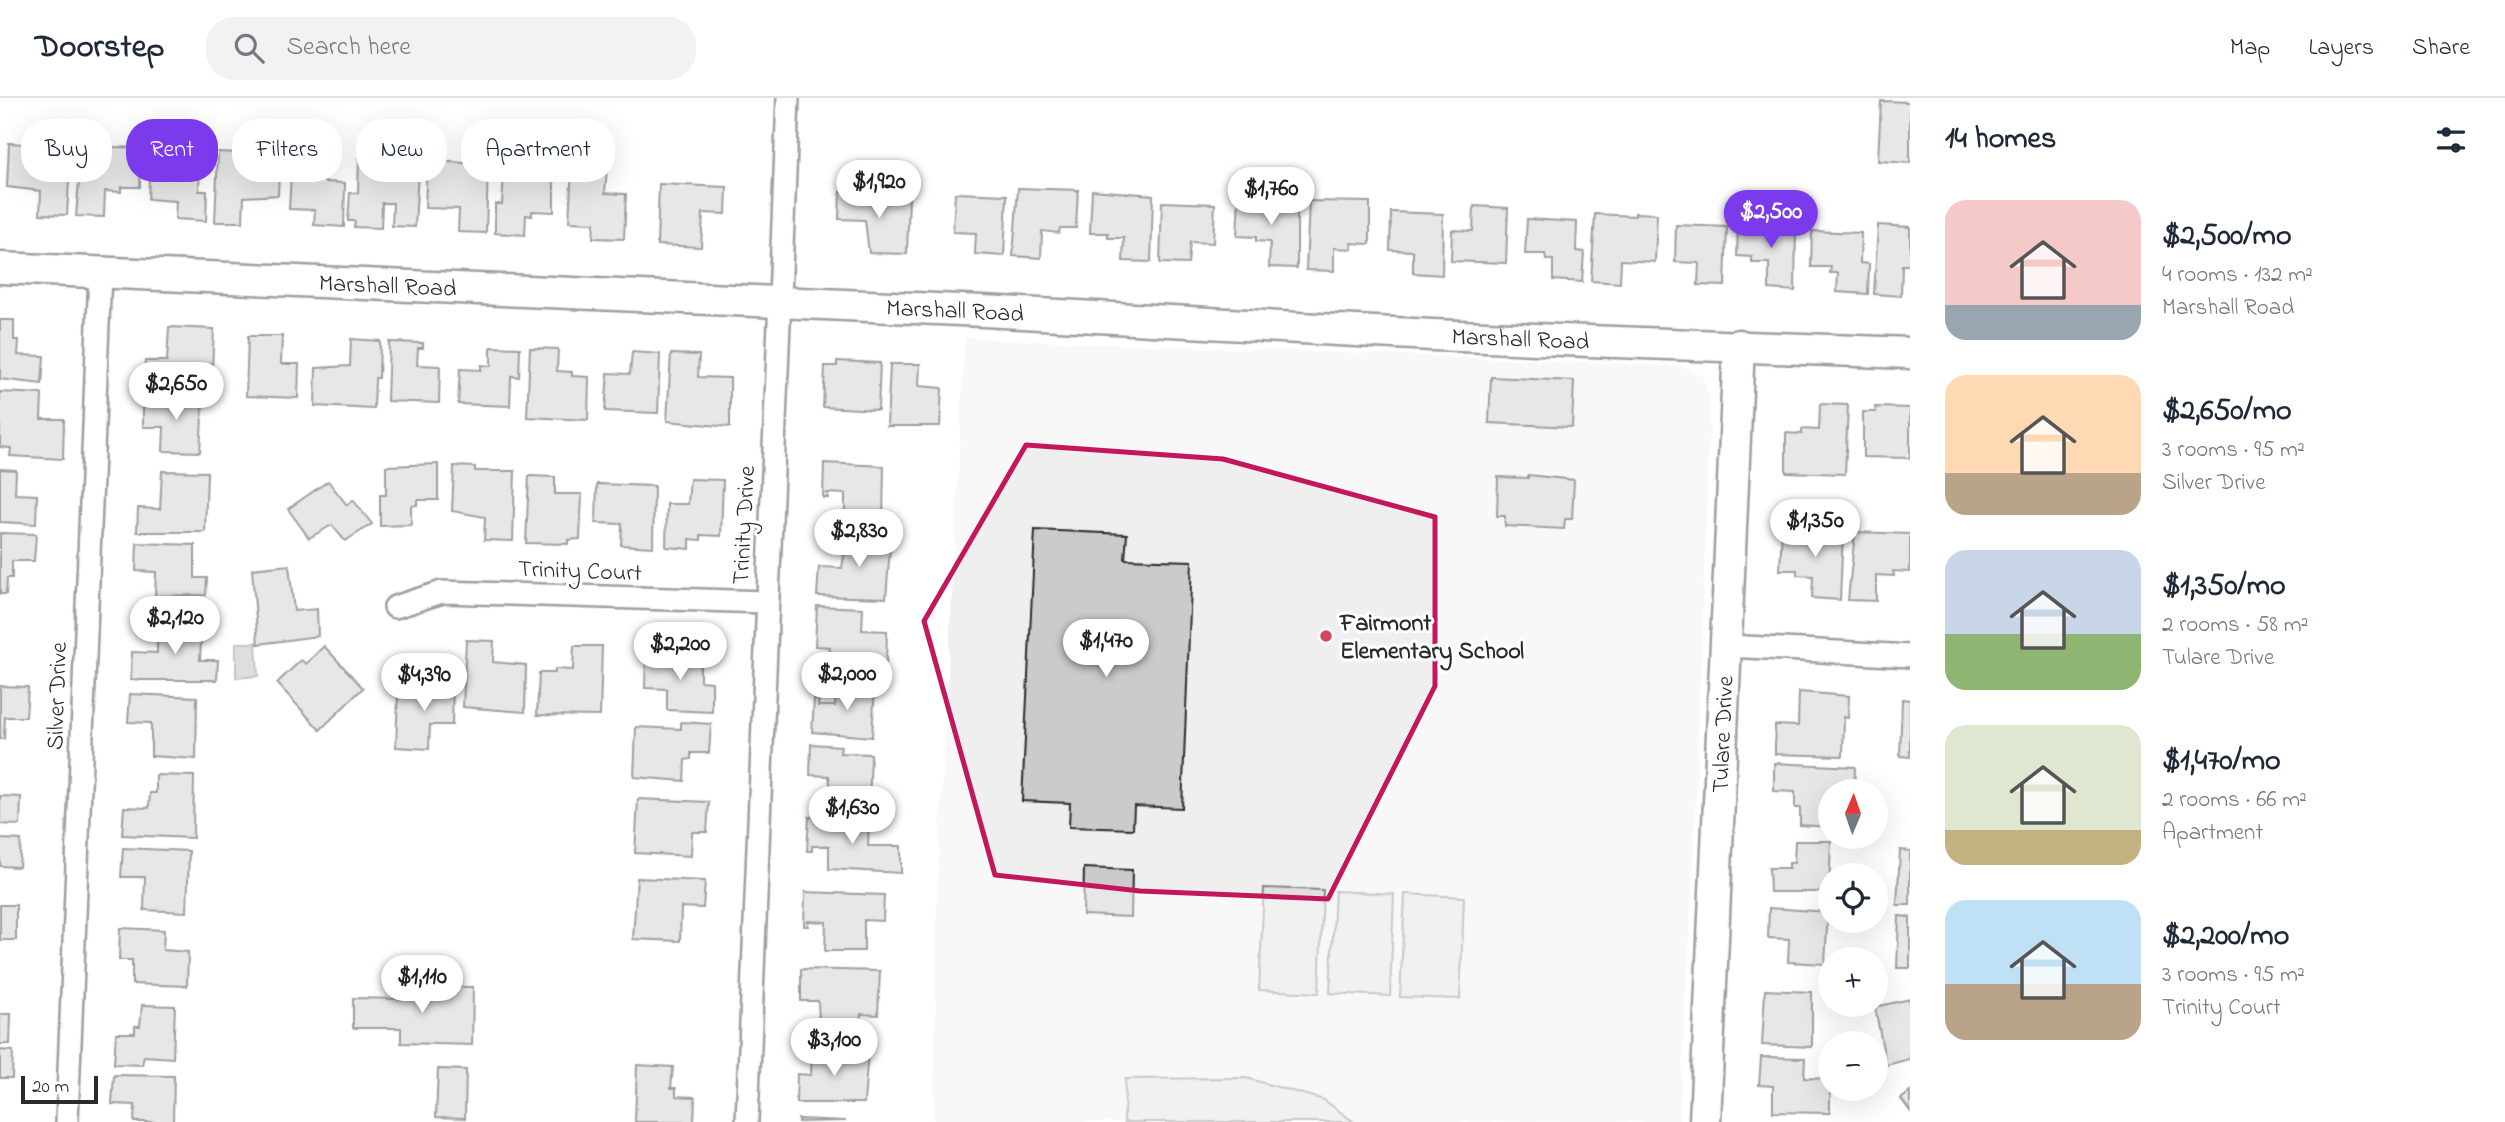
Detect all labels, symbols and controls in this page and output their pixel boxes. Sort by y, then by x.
search box [206,17,696,80]
text: Doorstep [35,24,164,72]
icon: search [230,29,268,67]
text: Search here [286,29,411,67]
text: Map [2230,31,2270,66]
text: Layers [2308,31,2374,66]
text: Share [2412,31,2470,66]
text: 14 homes [1945,118,2056,162]
chip: Buy [21,119,112,182]
chip: Rent [126,119,218,182]
chip: Filters [232,119,342,182]
chip: New [356,119,447,182]
chip: Apartment [461,119,615,182]
icon: filters [2432,121,2470,159]
pin: $1,920 [822,160,936,220]
text: $1,920 [852,166,906,199]
pin: $1,760 [1214,167,1328,227]
text: $1,760 [1244,173,1298,206]
pin: $2,500 [1714,190,1828,250]
text: $2,500 [1740,196,1802,229]
text: $2,500/mo [2162,215,2291,259]
icon: home [2001,228,2085,312]
text: 4 rooms · 132 m² [2162,259,2313,292]
street label: Marshall Road [318,267,458,308]
street label: Marshall Road [885,292,1025,333]
text: Marshall Road [2162,292,2294,325]
street label: Marshall Road [1451,321,1590,361]
pin: $2,650 [119,362,233,422]
text: $2,650 [145,368,207,401]
text: $2,650/mo [2162,390,2292,434]
icon: home [2001,403,2085,487]
text: 3 rooms · 95 m² [2162,434,2305,467]
street label: Trinity Drive [725,464,767,586]
text: Silver Drive [2162,467,2266,500]
pin: $1,350 [1758,500,1872,559]
text: $1,350 [1786,505,1844,538]
pin: $2,830 [802,510,916,569]
text: $2,830 [830,515,888,548]
street label: Trinity Court [517,553,642,593]
text: $1,350/mo [2162,565,2286,609]
icon: home [2001,578,2085,662]
pin: $2,120 [118,596,232,656]
text: $2,120 [146,602,204,635]
place label: Fairmont Elementary School [1339,607,1524,671]
text: 2 rooms · 58 m² [2162,609,2308,642]
pin: $1,470 [1049,620,1163,679]
pin: $2,200 [623,622,737,682]
text: $1,470 [1079,625,1133,658]
text: $2,200 [650,628,710,661]
marker: Fairmont Elementary School [1318,628,1334,644]
street label: Silver Drive [39,641,78,751]
text: Tulare Drive [2162,642,2274,675]
pin: $2,000 [790,652,904,712]
pin: $4,390 [367,654,481,713]
text: $2,000 [817,658,877,691]
text: $4,390 [397,659,451,692]
street label: Tulare Drive [1704,675,1745,794]
text: $1,470/mo [2162,740,2281,784]
icon: home [2001,753,2085,837]
north arrow [1818,779,1888,849]
map controls [1818,779,1888,1101]
text: 2 rooms · 66 m² [2162,784,2307,817]
pin: $1,630 [795,786,909,846]
text: $1,630 [825,792,879,825]
text: Apartment [2162,817,2263,850]
button: locate [1818,863,1888,933]
text: $2,200/mo [2162,915,2289,959]
icon: home [2001,928,2085,1012]
button: + [1818,947,1888,1017]
pin: $1,110 [365,956,479,1015]
text: 3 rooms · 95 m² [2162,959,2305,992]
text: $1,110 [397,961,447,994]
text: Trinity Court [2162,992,2281,1025]
pin: $3,100 [777,1018,891,1078]
text: $3,100 [807,1024,861,1057]
button: − [1818,1031,1888,1101]
scale bar [21,1073,98,1105]
text: 20 m [32,1074,69,1101]

